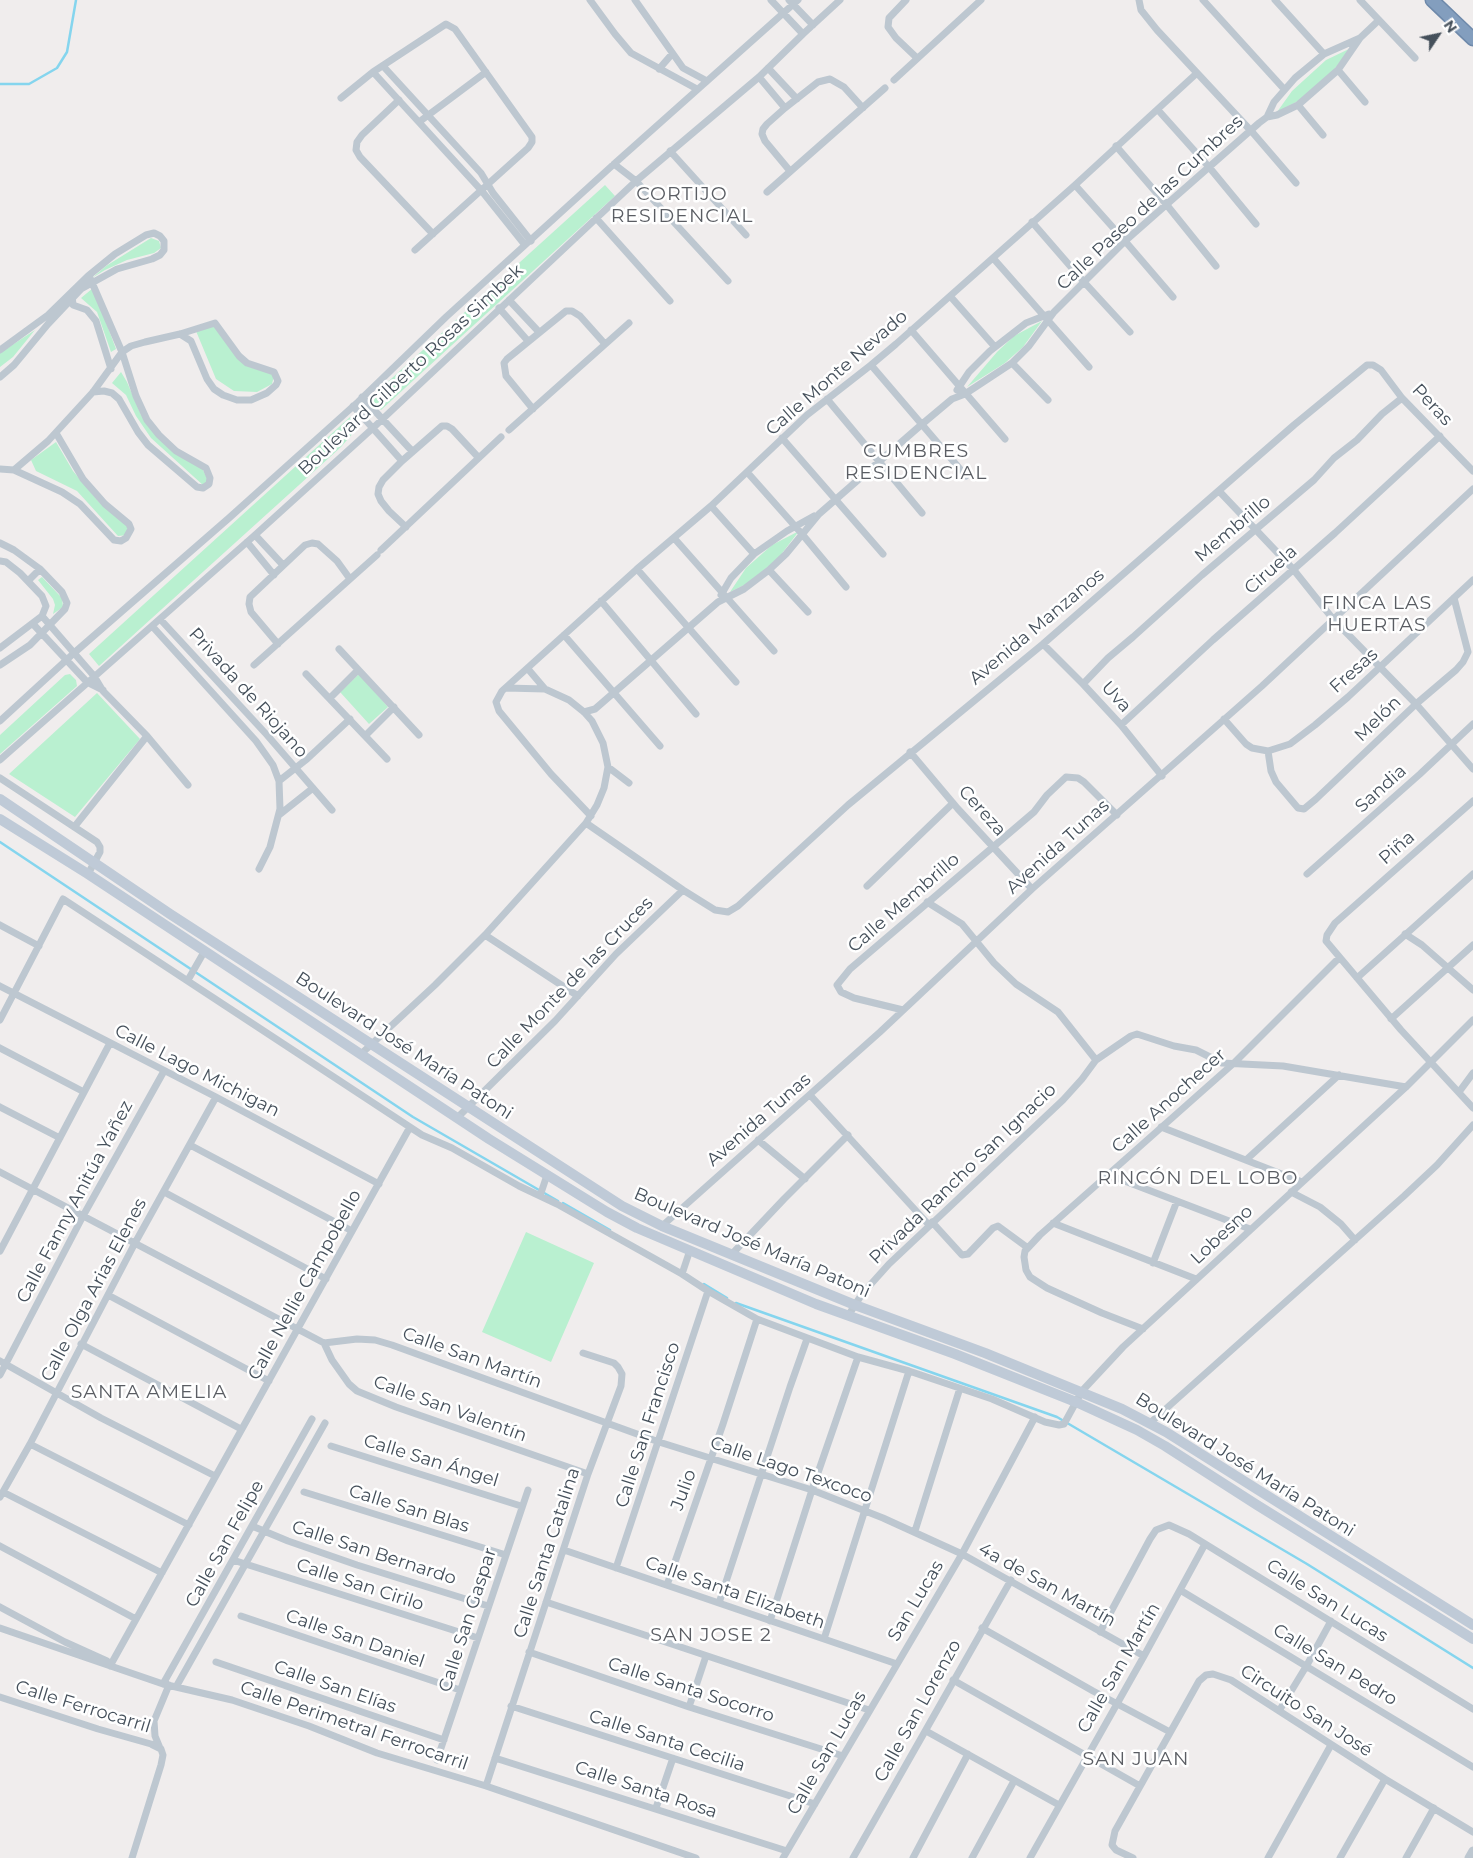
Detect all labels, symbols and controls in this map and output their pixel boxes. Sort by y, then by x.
north arrow [1413,10,1463,60]
text: N [1440,17,1461,36]
street label: Calle Paseo de las Cumbres [1052,111,1248,295]
district label: CORTIJO RESIDENCIAL [609,183,755,227]
street label: Boulevard Gilberto Rosas Simbek [294,260,528,480]
street label: Calle Monte Nevado [762,306,912,440]
street label: Peras [1407,380,1457,430]
district label: CUMBRES RESIDENCIAL [843,440,989,484]
street label: Membrillo [1191,491,1275,567]
street label: Ciruela [1240,541,1302,599]
street label: Avenida Manzanos [965,564,1109,690]
district label: FINCA LAS HUERTAS [1321,592,1433,636]
street label: Privada de Riojano [184,623,312,763]
street label: Fresas [1325,644,1383,698]
street label: Uva [1097,677,1135,717]
street label: Melón [1350,692,1406,746]
street label: Sandia [1351,760,1411,818]
street label: Cereza [954,781,1010,841]
street label: Avenida Tunas [1002,795,1114,899]
street label: Piña [1375,827,1419,869]
street label: Calle Membrillo [844,849,964,957]
street label: Calle Monte de las Cruces [482,893,658,1073]
street label: Boulevard José María Patoni [291,968,517,1124]
street label: Calle Lago Michigan [111,1020,283,1122]
street label: Calle Anochecer [1108,1044,1230,1158]
street label: Avenida Tunas [702,1069,816,1171]
street label: Privada Rancho San Ignacio [865,1079,1061,1269]
street label: Calle Fanny Anitúa Yañez [12,1097,138,1307]
district label: RINCÓN DEL LOBO [1096,1167,1300,1189]
street label: Boulevard José María Patoni [631,1183,873,1303]
street label: Calle Nellie Campobello [244,1186,366,1384]
street label: Calle Olga Arias Elenes [36,1195,152,1385]
street label: Lobesno [1186,1201,1258,1269]
street label: Calle San Martín [399,1323,545,1393]
street label: Calle San Francisco [611,1340,685,1510]
street label: Calle San Valentín [370,1371,530,1447]
district label: SANTA AMELIA [69,1381,229,1403]
street label: Boulevard José María Patoni [1131,1388,1359,1542]
street label: Calle San Ángel [361,1430,501,1492]
street label: Calle Lago Texcoco [707,1432,875,1508]
street label: Calle Santa Catalina [509,1465,585,1641]
street label: Julio [667,1467,701,1513]
street label: Calle San Felipe [181,1477,269,1611]
street label: Calle San Blas [346,1480,472,1538]
street label: Calle San Bernardo [289,1516,459,1590]
street label: 4a de San Martín [975,1538,1119,1632]
street label: Calle San Gaspar [434,1545,502,1695]
street label: Calle Santa Elizabeth [642,1552,828,1634]
street label: Calle San Cirilo [294,1554,426,1616]
street label: Calle San Lucas [1262,1555,1392,1647]
street label: San Lucas [883,1557,949,1645]
street label: Calle San Martín [1073,1599,1165,1737]
street label: Calle San Daniel [283,1605,427,1673]
street label: Calle San Pedro [1269,1619,1401,1711]
district label: SAN JOSE 2 [649,1624,773,1646]
street label: Calle San Lorenzo [870,1636,966,1786]
street label: Calle Santa Socorro [605,1653,777,1727]
street label: Calle San Elías [271,1656,399,1718]
street label: Circuito San José [1236,1660,1376,1762]
street label: Calle Ferrocarril [13,1676,153,1738]
street label: Calle Perimetral Ferrocarril [237,1677,471,1775]
street label: Calle San Lucas [783,1687,871,1819]
street label: Calle Santa Cecilia [586,1706,748,1776]
district label: SAN JUAN [1081,1748,1191,1770]
street label: Calle Santa Rosa [572,1757,720,1823]

